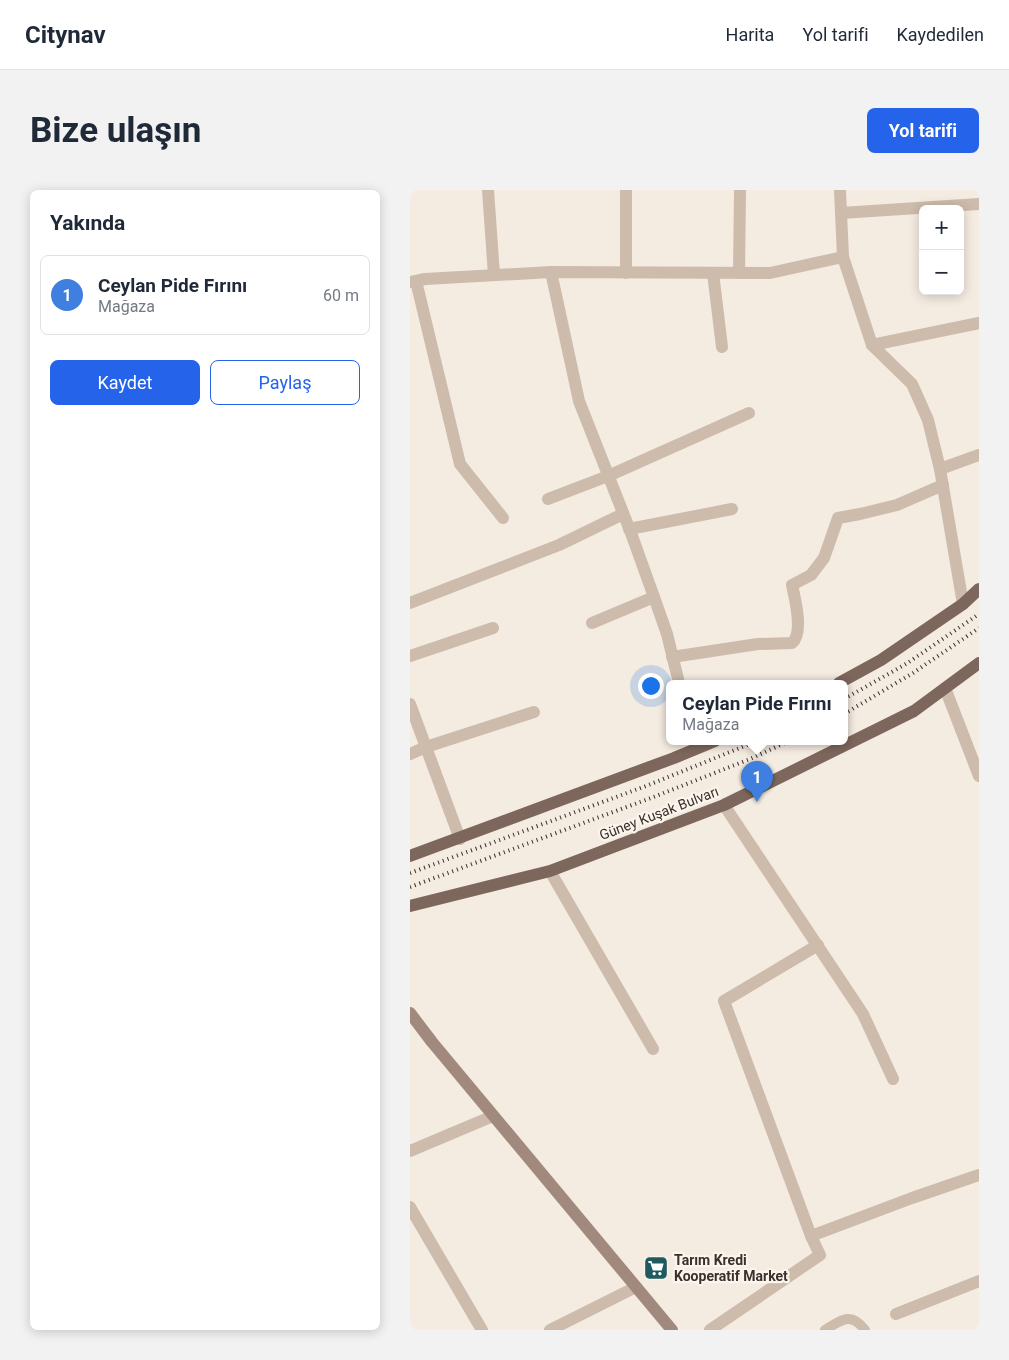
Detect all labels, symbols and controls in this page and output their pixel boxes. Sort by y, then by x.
text: Citynav [25,21,106,49]
text: Harita [726,24,774,45]
text: Yol tarifi [802,24,869,45]
text: Kaydedilen [897,24,984,45]
button: Yol tarifi [867,108,979,153]
text: Bize ulaşın [30,110,201,151]
map controls [919,205,964,295]
button: + [919,205,964,250]
text: Yakında [50,211,125,235]
button: − [919,250,964,295]
text: Ceylan Pide Fırını [98,274,247,297]
text: 1 [62,286,72,305]
text: 60 m [323,286,359,305]
text: Mağaza [98,297,155,316]
button: Kaydet [50,360,200,405]
button: Paylaş [210,360,360,405]
your location [638,673,664,699]
popup [666,680,848,745]
text: Ceylan Pide Fırını [682,692,832,715]
text: Mağaza [682,715,739,734]
pin: 1 [741,761,773,802]
street label: Güney Kuşak Bulvarı [597,783,721,843]
place label: Tarım Kredi Kooperatif Market [674,1252,788,1284]
supermarket icon: Tarım Kredi Kooperatif Market [643,1255,669,1281]

